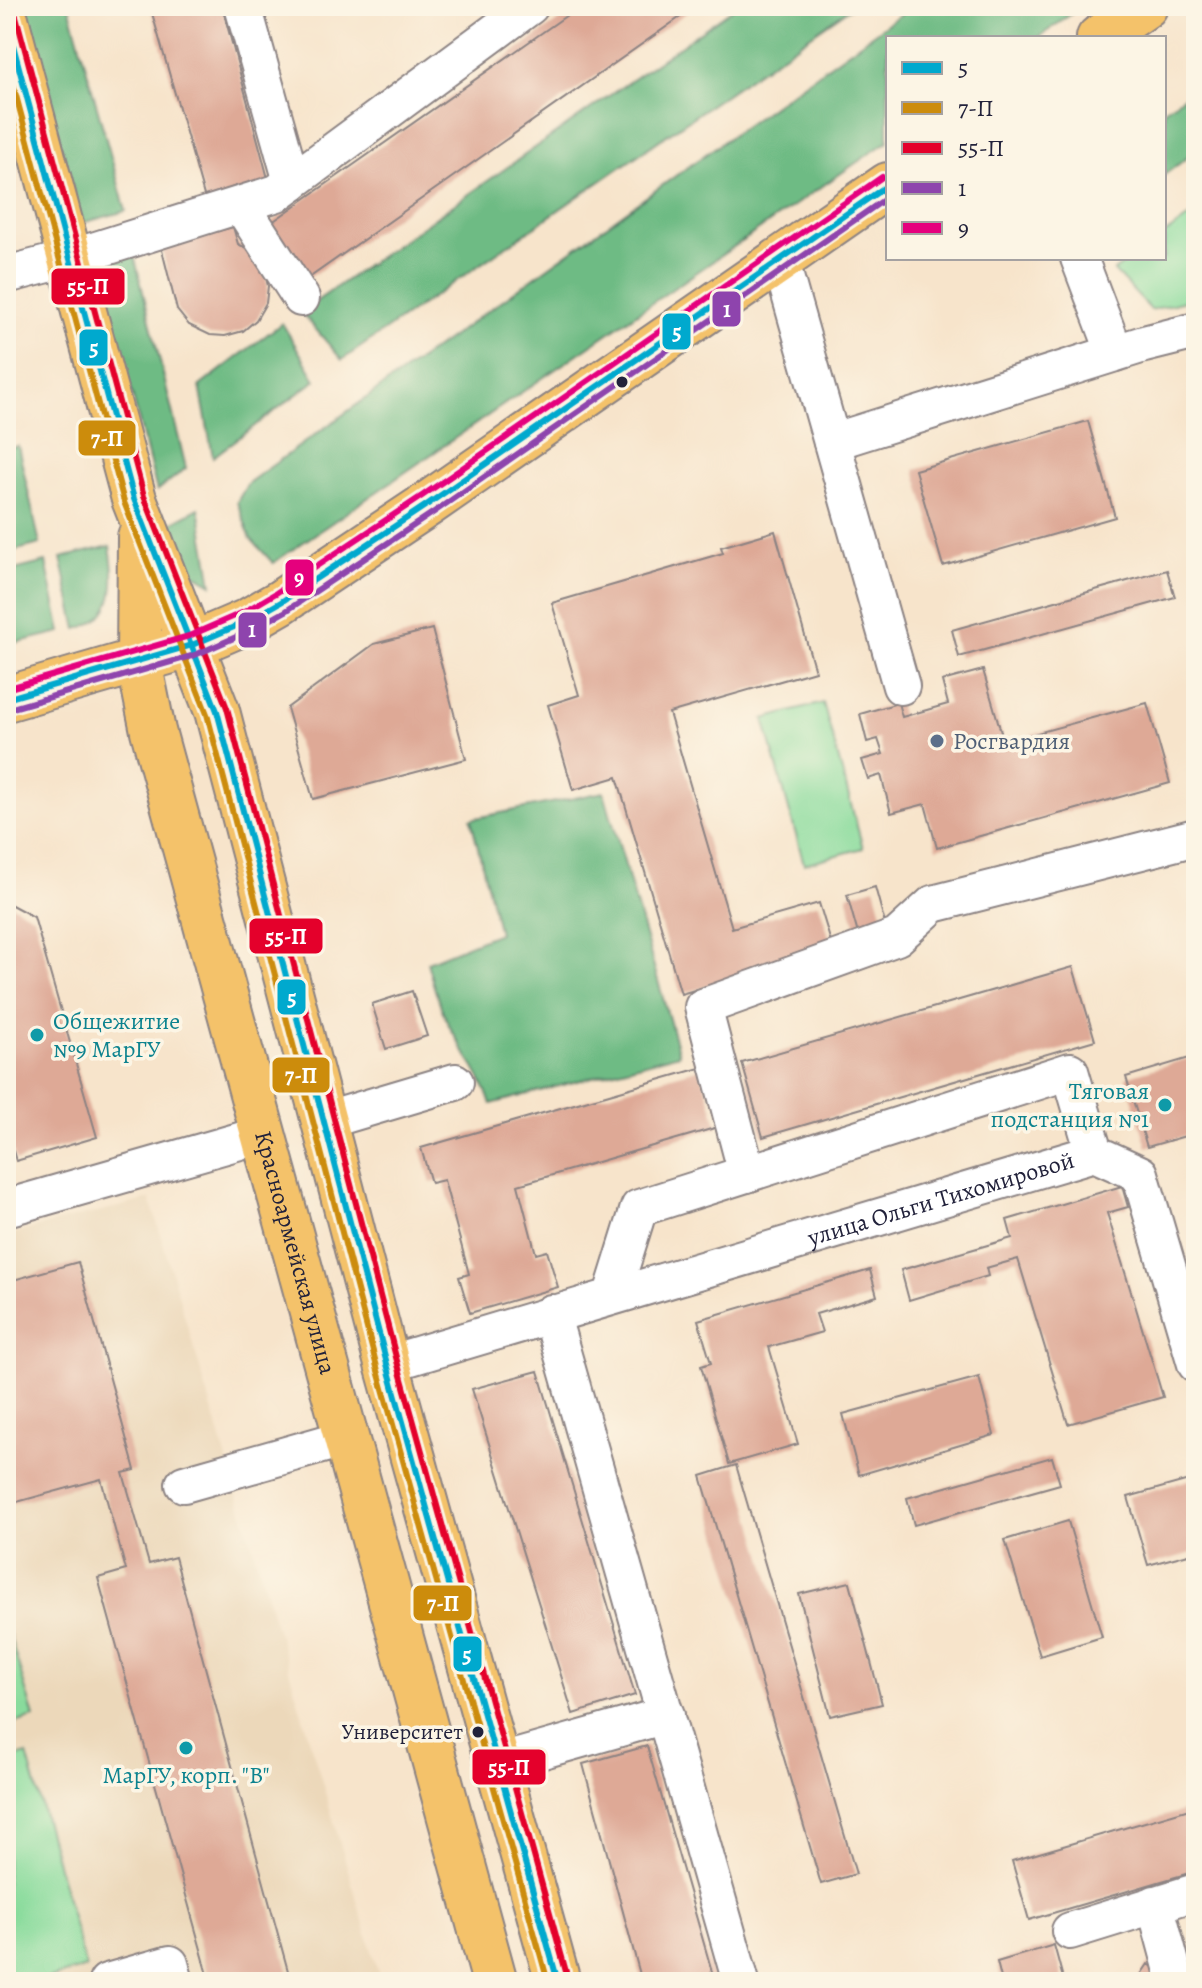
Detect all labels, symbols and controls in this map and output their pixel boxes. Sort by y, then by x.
legend [886,36,1166,260]
text: 5 [958,52,968,84]
text: 7-П [958,92,994,124]
text: 55-П [958,132,1004,164]
text: 1 [958,172,966,204]
text: 9 [958,212,969,244]
line badge: 55-П [50,267,126,306]
text: 55-П [67,272,109,302]
line badge: 1 [711,290,742,328]
text: 1 [723,295,731,325]
line badge: 5 [661,312,692,351]
text: 5 [672,317,682,347]
line badge: 5 [78,328,109,367]
text: 5 [89,333,99,363]
unlabelled marker [614,374,630,390]
line badge: 7-П [77,419,137,457]
text: 7-П [91,424,123,454]
line badge: 9 [284,558,315,597]
text: 9 [294,563,304,593]
line badge: 1 [237,611,268,649]
text: 1 [248,615,256,645]
place label: Росгвардия [953,725,1070,757]
marker: Росгвардия [928,732,946,750]
line badge: 55-П [248,917,324,955]
text: 55-П [265,922,307,952]
line badge: 5 [276,978,307,1016]
text: 5 [287,983,297,1013]
place label: Общежитие №9 МарГУ [53,1005,180,1065]
marker: Общежитие №9 МарГУ [28,1026,46,1044]
line badge: 7-П [271,1056,331,1094]
text: 7-П [285,1061,317,1091]
place label: Тяговая подстанция №1 [991,1075,1149,1135]
marker: Тяговая подстанция №1 [1156,1096,1174,1114]
street label: Красноармейская улица [247,1127,344,1378]
street label: улица Ольги Тихомировой [803,1144,1078,1254]
line badge: 7-П [412,1584,473,1622]
text: 7-П [427,1589,459,1619]
line badge: 5 [452,1635,483,1673]
text: 5 [462,1640,472,1670]
place label: Университет [341,1717,463,1747]
marker: Университет [470,1724,486,1740]
marker: МарГУ, корп. "В" [177,1739,195,1757]
line badge: 55-П [471,1748,547,1786]
text: 55-П [488,1753,530,1783]
place label: МарГУ, корп. "В" [102,1759,270,1791]

